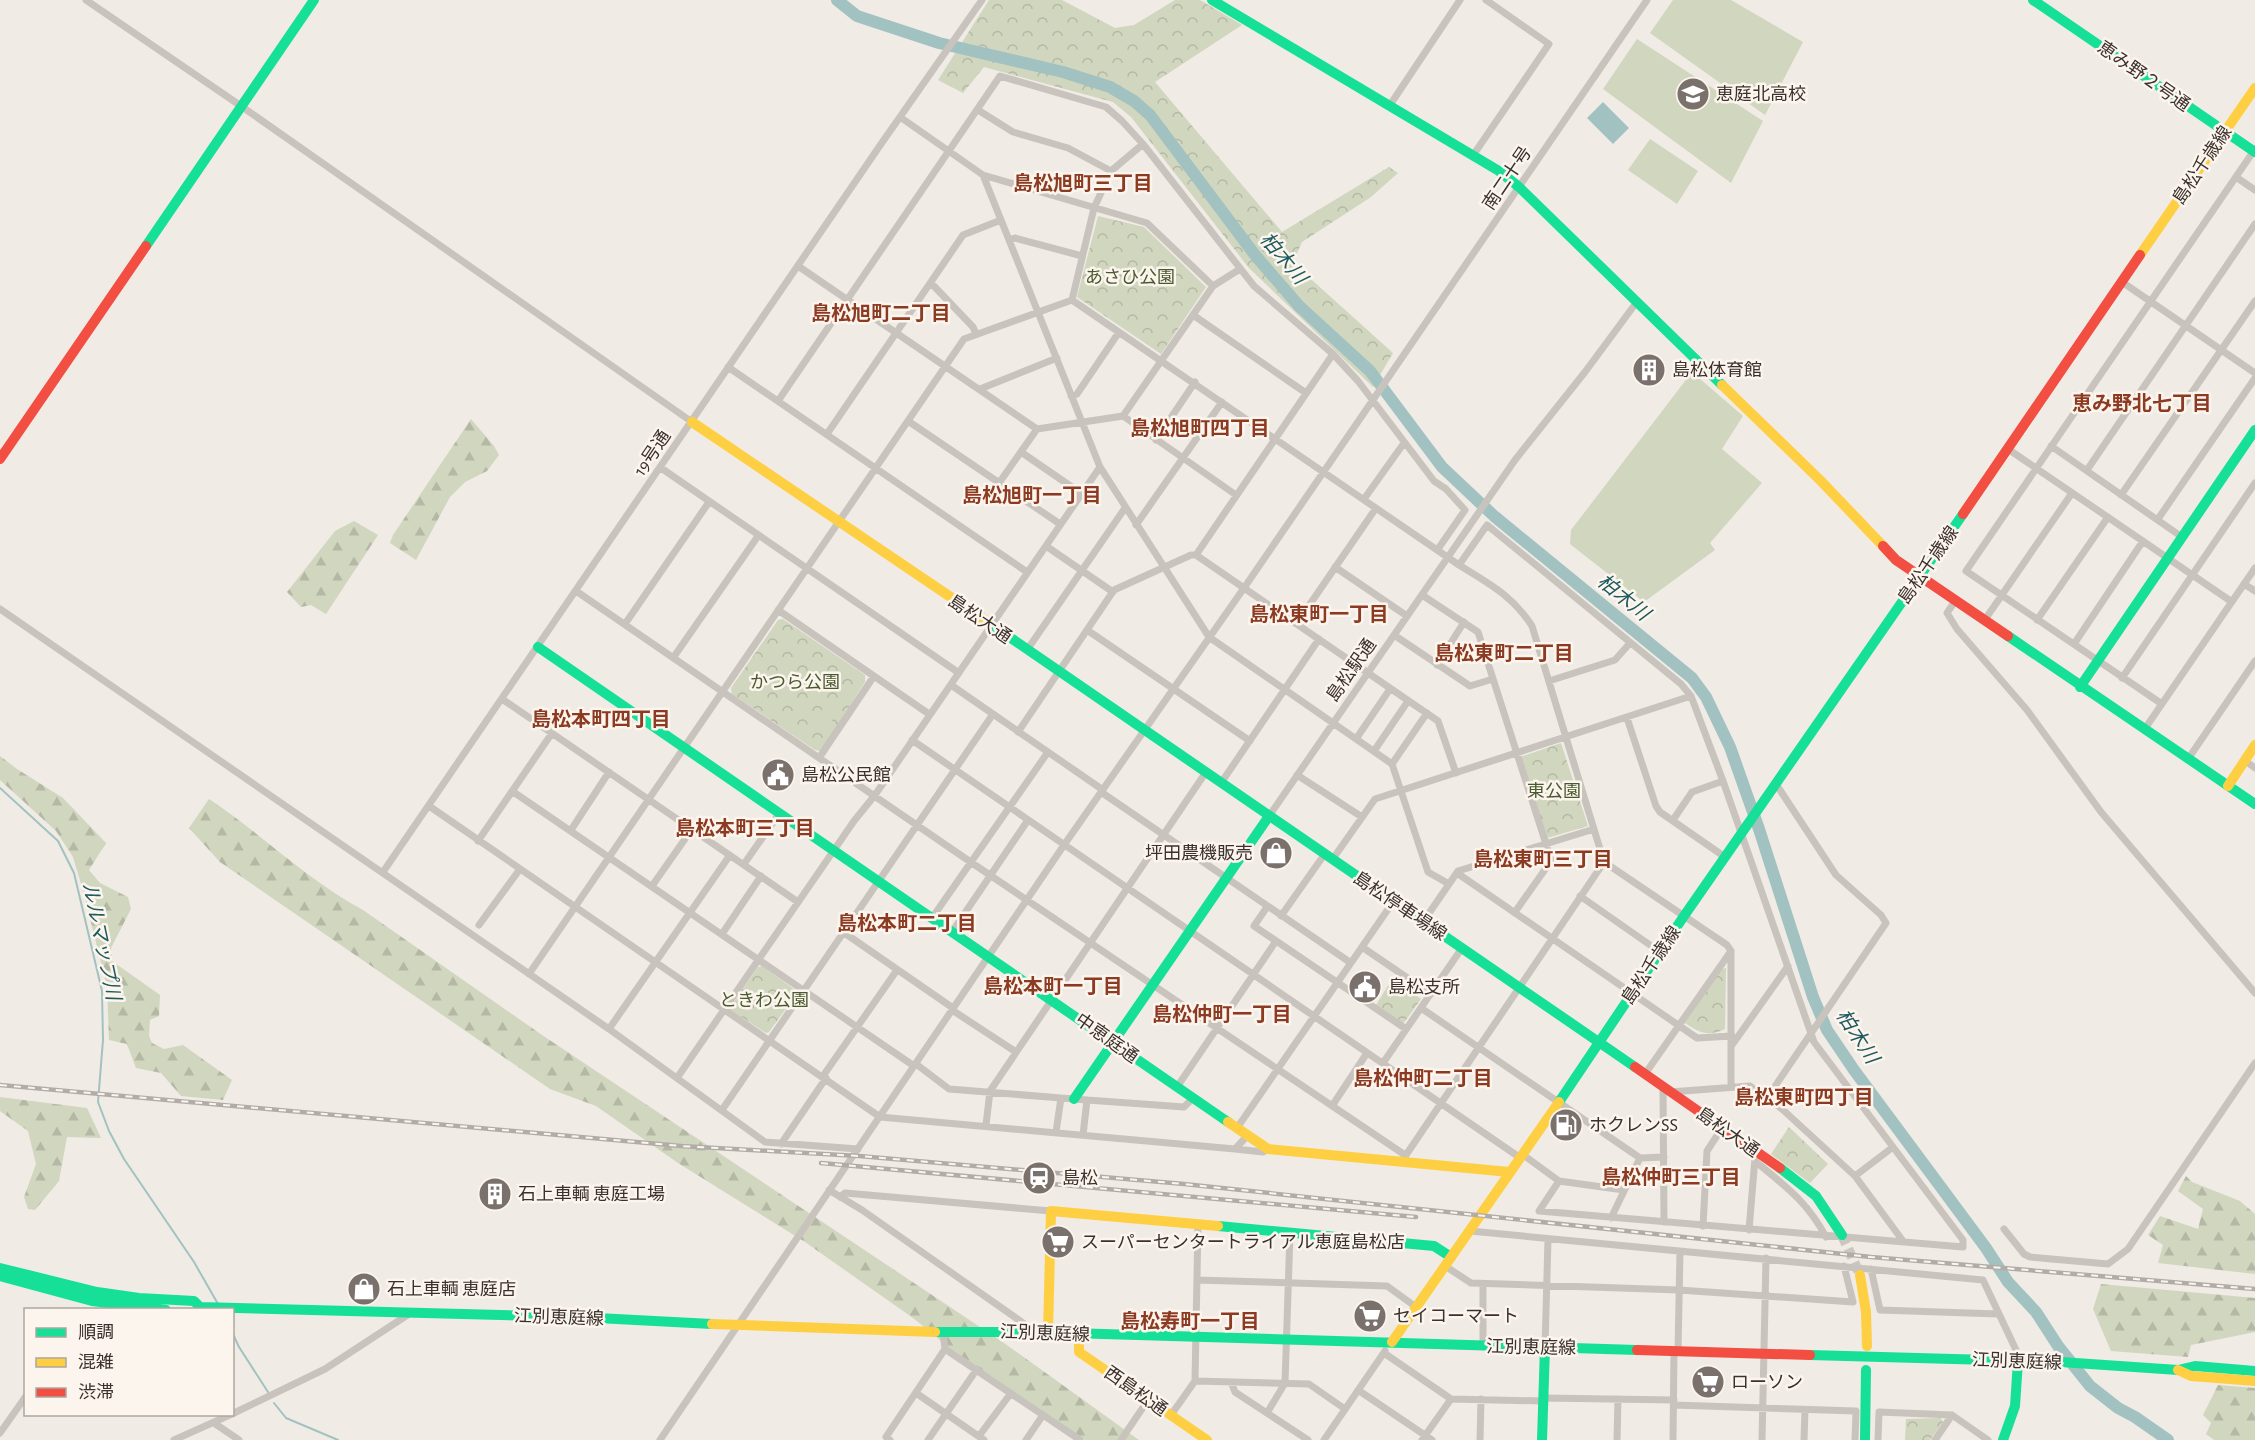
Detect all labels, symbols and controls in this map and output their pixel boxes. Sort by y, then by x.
street label: 恵み野２号通 [2094,38,2193,115]
school or university icon: 恵庭北高校 [1675,76,1711,112]
place label: 恵庭北高校 [1716,84,1806,104]
street label: 島松千歳線 [2169,122,2235,208]
street label: 南二十号 [1479,143,1535,213]
district label: 島松旭町三丁目 [1013,172,1153,194]
water label: 柏木川 [1256,229,1312,290]
park label: あさひ公園 [1085,268,1175,287]
district label: 島松旭町二丁目 [811,302,951,324]
building icon: 島松体育館 [1631,352,1667,388]
place label: 島松体育館 [1672,360,1762,380]
district label: 恵み野北七丁目 [2072,393,2212,414]
district label: 島松旭町四丁目 [1130,417,1270,439]
street label: 19号通 [630,427,674,480]
district label: 島松旭町一丁目 [962,484,1102,506]
street label: 島松千歳線 [1894,522,1962,608]
water label: 柏木川 [1594,570,1655,626]
street label: 島松大通 [945,591,1015,647]
district label: 島松東町一丁目 [1249,603,1389,625]
street label: 島松駅通 [1322,635,1380,705]
district label: 島松東町二丁目 [1434,642,1574,664]
park label: かつら公園 [750,673,840,692]
district label: 島松本町四丁目 [531,708,671,730]
public building icon: 島松公民館 [760,757,796,793]
place label: 島松公民館 [801,765,891,785]
park label: 東公園 [1527,782,1581,801]
district label: 島松本町三丁目 [675,817,815,839]
shop icon: 坪田農機販売 [1258,835,1294,871]
place label: 坪田農機販売 [1145,843,1253,863]
district label: 島松東町三丁目 [1473,848,1613,870]
street label: 島松停車場線 [1350,868,1450,944]
water label: ルルマップ川 [79,880,125,1004]
district label: 島松本町二丁目 [837,912,977,934]
street label: 島松千歳線 [1618,922,1684,1008]
public building icon: 島松支所 [1347,969,1383,1005]
district label: 島松本町一丁目 [983,975,1123,997]
place label: 島松支所 [1388,977,1460,997]
park label: ときわ公園 [719,991,809,1010]
district label: 島松仲町一丁目 [1152,1003,1292,1025]
water label: 柏木川 [1832,1005,1884,1069]
street label: 中恵庭通 [1072,1010,1142,1067]
district label: 島松仲町二丁目 [1353,1067,1493,1089]
district label: 島松東町四丁目 [1734,1086,1874,1108]
street label: 島松大通 [1693,1103,1763,1161]
fuel station icon: ホクレンSS [1548,1107,1584,1143]
place label: ホクレンSS [1589,1116,1678,1135]
station icon: 島松 [1021,1160,1057,1196]
district label: 島松仲町三丁目 [1601,1166,1741,1188]
place label: 島松 [1062,1168,1098,1188]
building icon: 石上車輌 恵庭工場 [477,1176,513,1212]
place label: 石上車輌 恵庭工場 [518,1185,665,1204]
supermarket icon: スーパーセンタートライアル恵庭島松店 [1040,1224,1076,1260]
place label: スーパーセンタートライアル恵庭島松店 [1081,1232,1405,1252]
shop icon: 石上車輌 恵庭店 [346,1271,382,1307]
place label: 石上車輌 恵庭店 [387,1280,516,1299]
supermarket icon: セイコーマート [1352,1298,1388,1334]
street label: 江別恵庭線 [514,1305,604,1329]
place label: セイコーマート [1393,1307,1519,1326]
legend [24,1308,234,1416]
district label: 島松寿町一丁目 [1120,1310,1260,1332]
street label: 江別恵庭線 [1000,1321,1090,1345]
text: 順調 [78,1324,114,1342]
street label: 江別恵庭線 [1486,1336,1576,1358]
street label: 江別恵庭線 [1972,1349,2062,1373]
text: 混雑 [78,1352,114,1372]
street label: 西島松通 [1101,1362,1171,1420]
supermarket icon: ローソン [1690,1364,1726,1400]
place label: ローソン [1731,1374,1803,1392]
text: 渋滞 [78,1383,114,1402]

